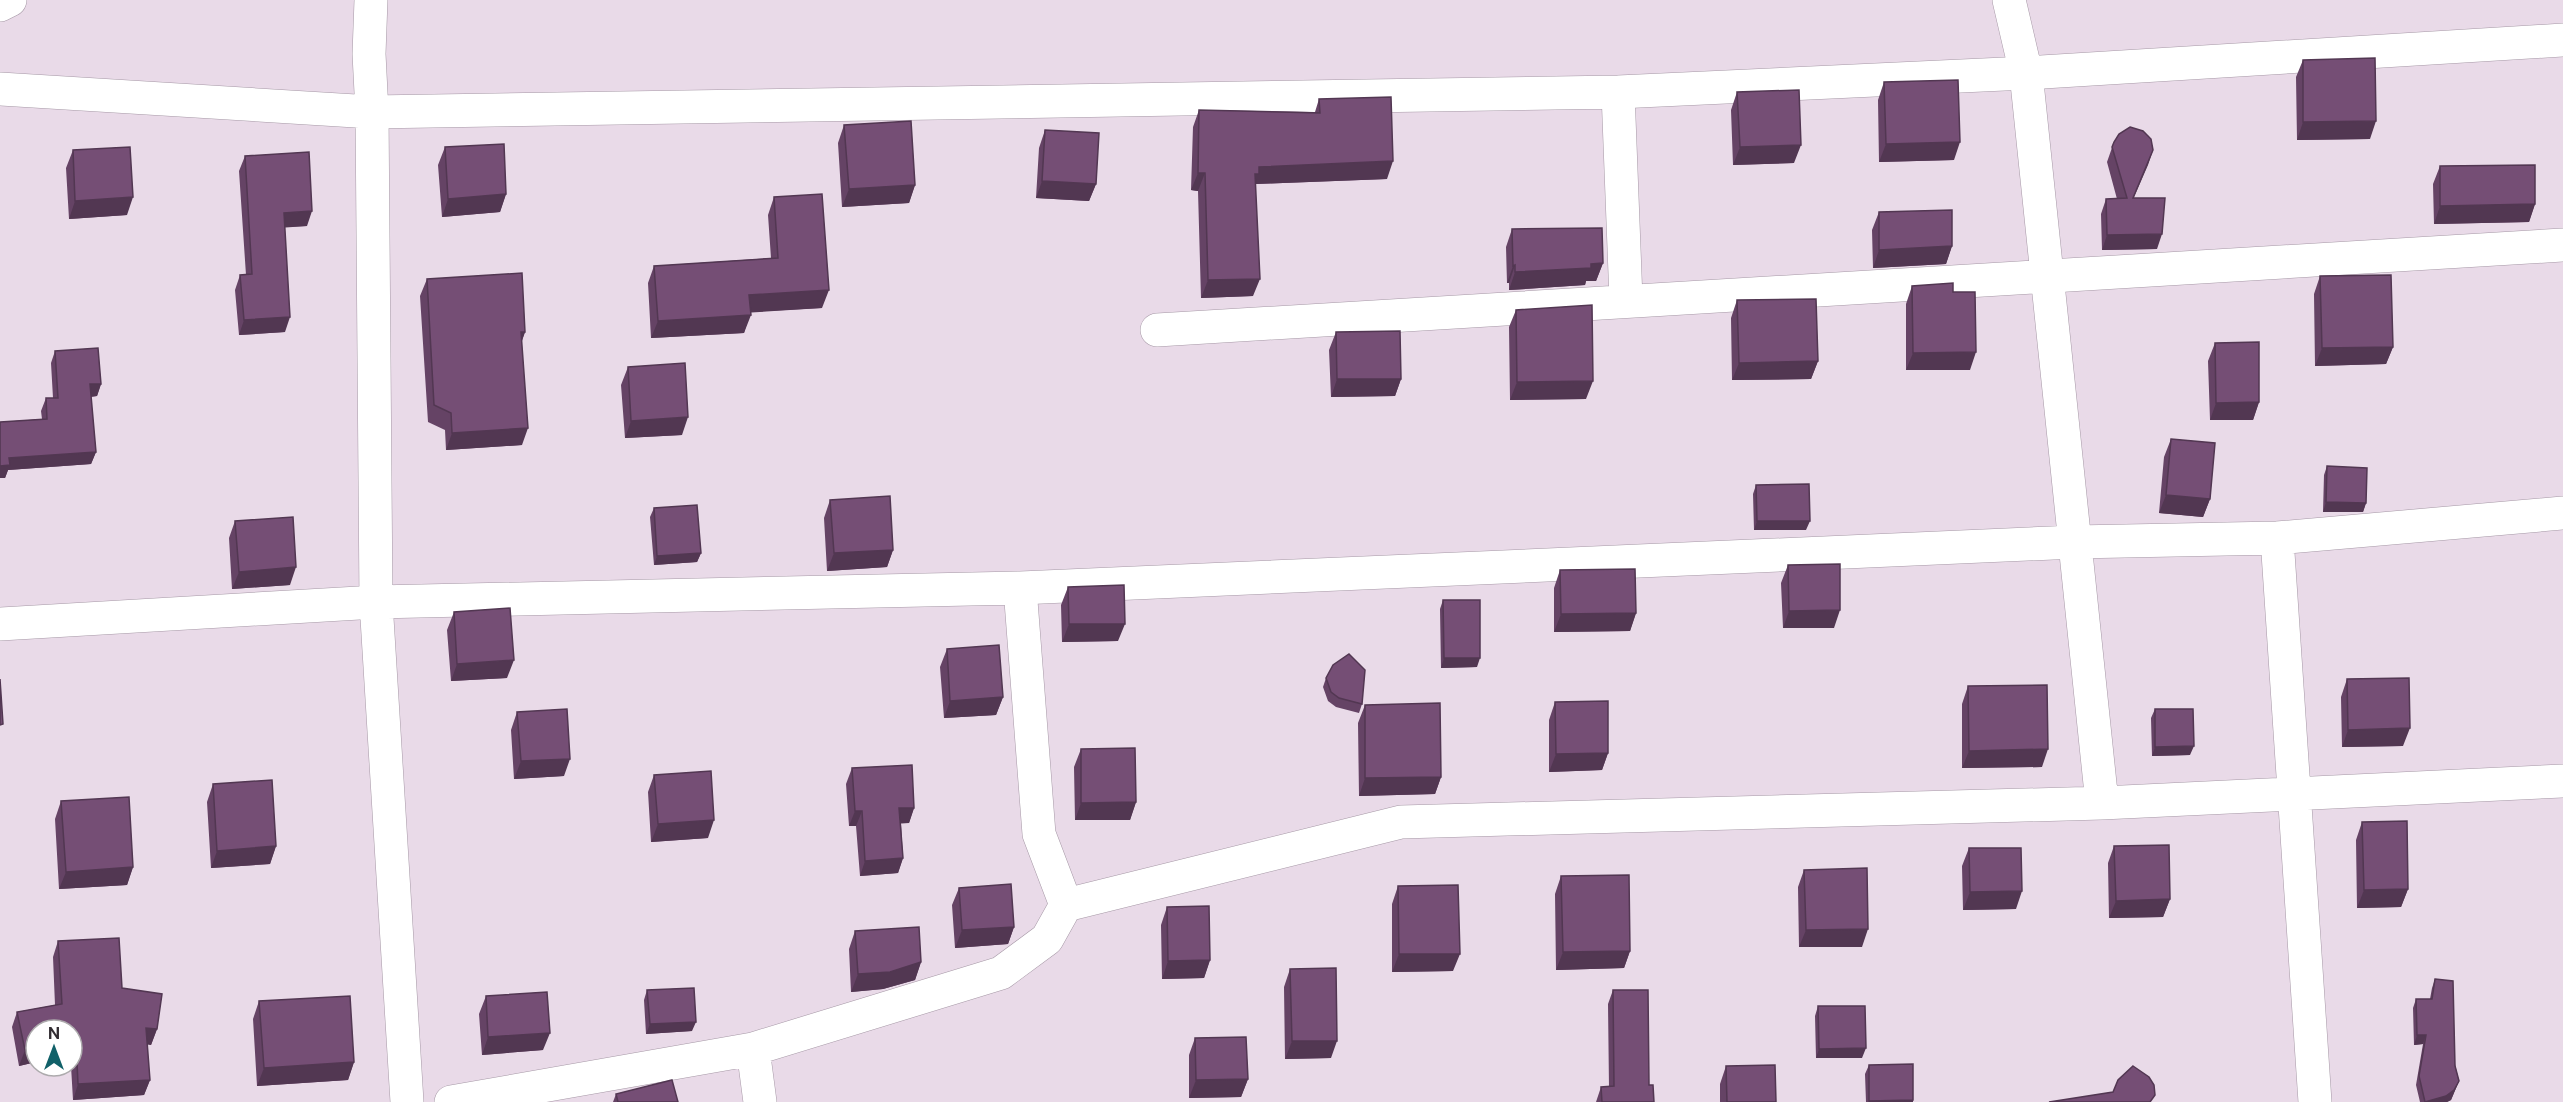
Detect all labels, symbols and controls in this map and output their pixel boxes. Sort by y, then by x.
north arrow [24,1018,84,1078]
text: N [48,1024,60,1043]

